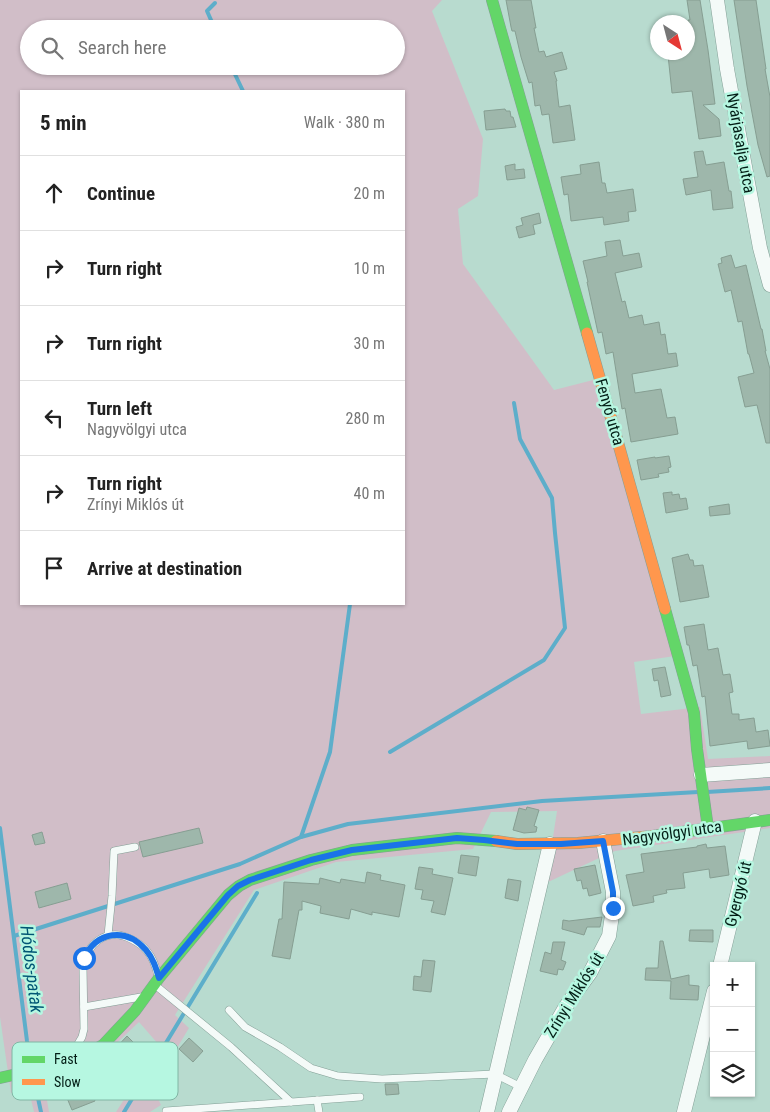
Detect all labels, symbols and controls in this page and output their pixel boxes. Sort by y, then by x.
north arrow [650,15,695,60]
search box [20,20,405,75]
icon: search [38,34,66,62]
text: Search here [78,36,166,59]
street label: Nyárjasalja utca [723,91,759,195]
text: 5 min [40,111,87,135]
text: Walk · 380 m [304,113,385,132]
icon: ahead [40,179,68,207]
text: Continue [87,182,155,205]
text: 20 m [353,184,385,203]
icon: right [40,254,68,282]
text: Turn right [87,257,162,280]
text: 10 m [353,259,385,278]
icon: right [40,329,68,357]
text: Turn right [87,332,162,355]
text: 30 m [353,334,385,353]
street label: Fenyő utca [591,376,629,448]
text: Turn left [87,397,152,420]
icon: left [40,404,68,432]
text: 280 m [346,409,385,428]
text: Nagyvölgyi utca [87,420,187,439]
text: Turn right [87,472,162,495]
icon: right [40,479,68,507]
text: 40 m [353,484,385,503]
text: Zrínyi Miklós út [87,495,184,514]
icon: arrive [40,554,68,582]
text: Arrive at destination [87,557,242,580]
street label: Nagyvölgyi utca [621,817,723,849]
street label: Gyergyó út [721,859,755,929]
route end [602,897,625,920]
water label: Hódos-patak [16,924,48,1015]
route start [73,947,96,970]
street label: Zrínyi Miklós út [540,949,608,1041]
map controls [710,962,755,1097]
button: + [710,962,755,1007]
button: − [710,1007,755,1052]
legend [12,1042,178,1100]
text: Fast [54,1051,78,1067]
button: layers [710,1052,755,1097]
text: Slow [54,1074,81,1090]

